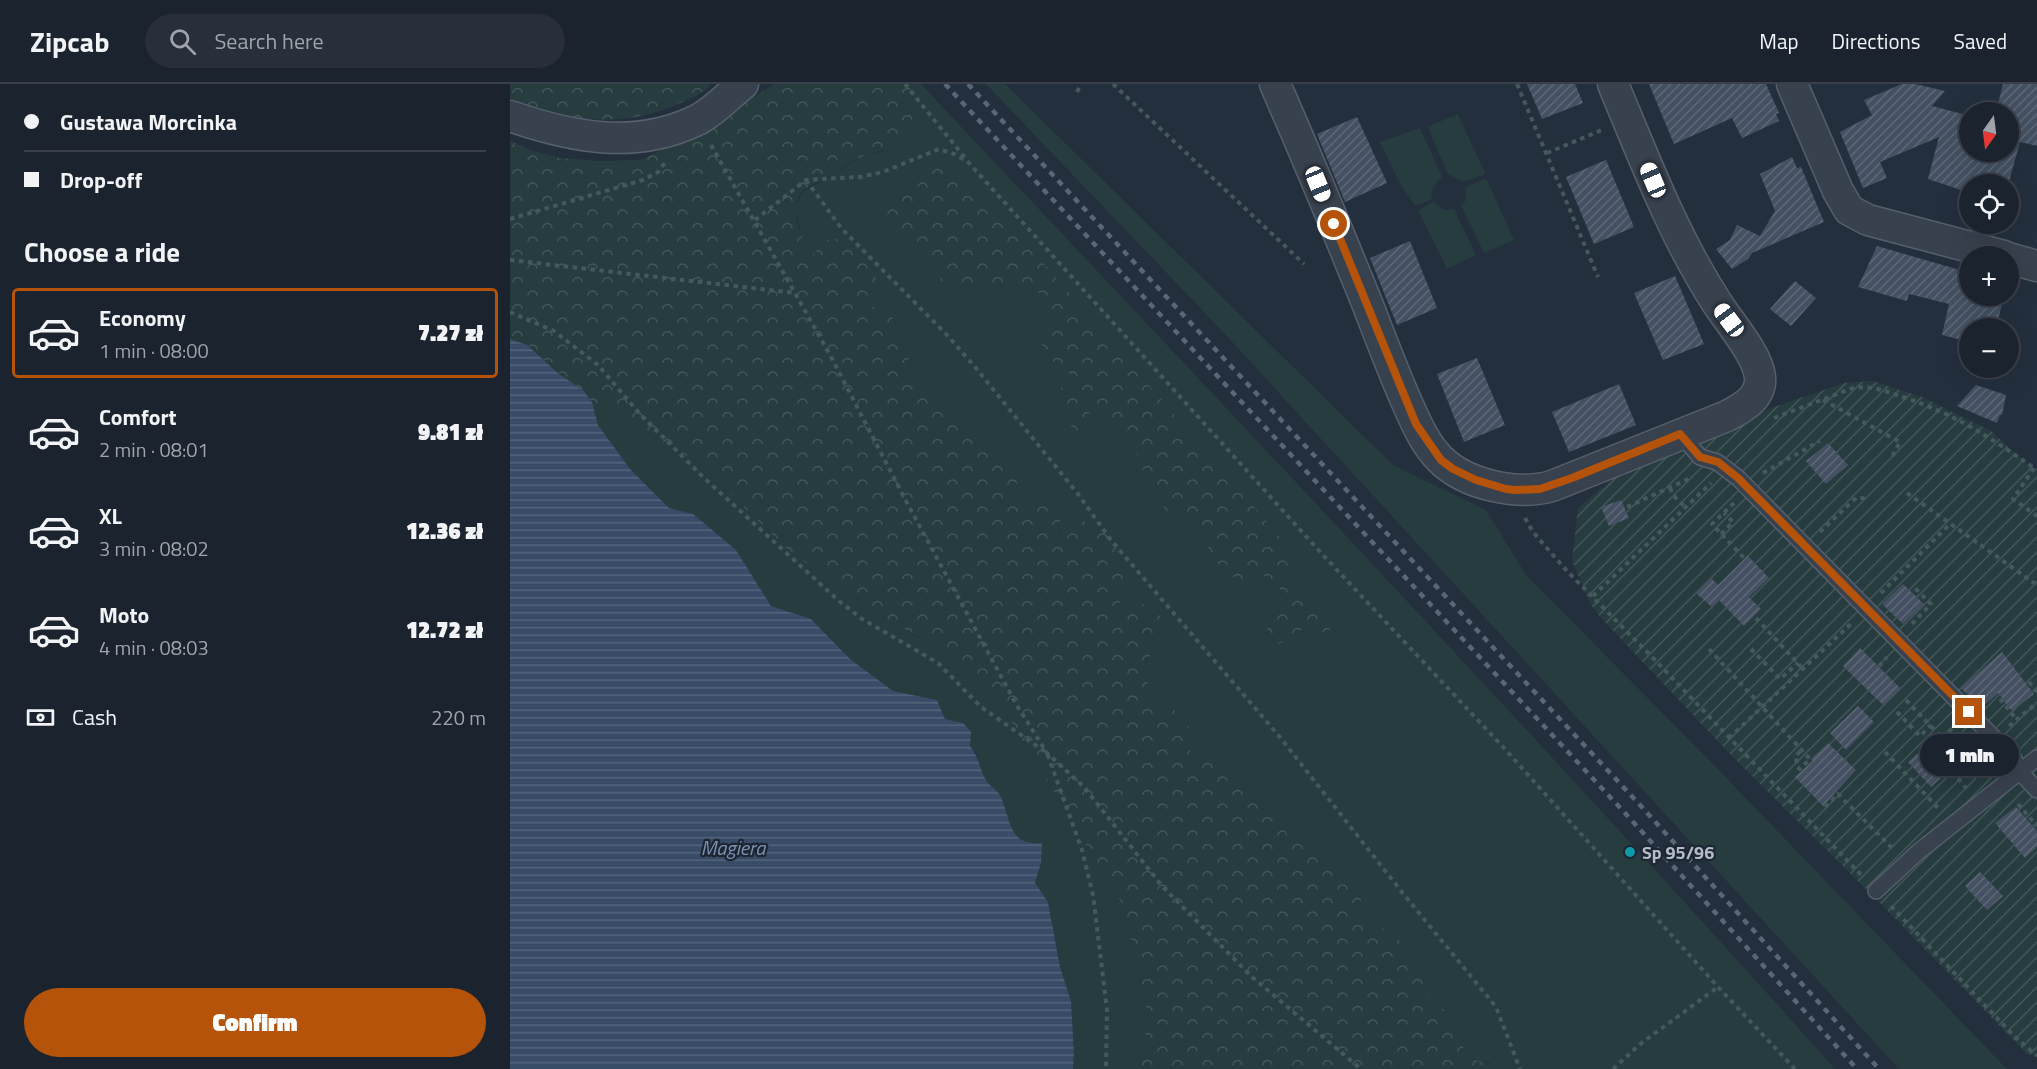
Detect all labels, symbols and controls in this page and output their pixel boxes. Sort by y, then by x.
search box [145,14,565,68]
text: Zipcab [30,20,109,63]
text: Search here [214,24,324,58]
icon: search [166,25,199,58]
text: Map [1759,25,1799,57]
text: Directions [1832,25,1921,57]
text: Saved [1954,25,2007,57]
north arrow [1959,102,2019,162]
map controls [1959,102,2019,378]
text: Gustawa Morcinka [60,105,237,139]
car [1638,160,1668,200]
text: Drop-off [60,163,142,197]
car [1303,164,1333,204]
button: locate [1959,174,2019,234]
route start [1320,210,1347,237]
text: Choose a ride [24,231,180,272]
button: + [1959,246,2019,306]
car [1711,300,1747,340]
text: Economy [99,301,186,335]
icon: car [27,306,81,360]
text: 7.27 zł [418,316,483,350]
button: − [1959,318,2019,378]
text: 1 min · 08:00 [99,335,209,366]
text: Comfort [99,400,177,434]
icon: car [27,405,81,459]
text: 9.81 zł [418,415,483,449]
text: 2 min · 08:01 [99,434,209,465]
text: XL [99,499,122,533]
icon: car [27,504,81,558]
text: 12.36 zł [406,514,483,548]
text: 3 min · 08:02 [99,533,209,564]
text: Moto [99,598,149,632]
icon: car [27,603,81,657]
text: 12.72 zł [406,613,483,647]
text: 4 min · 08:03 [99,632,209,663]
route end [1955,698,1982,725]
text: Cash [72,700,117,734]
icon: cash [24,701,57,734]
text: 220 m [431,702,486,733]
callout: 1 min [1920,733,2018,775]
text: 1 min [1945,739,1994,770]
water label: Magiera [701,832,766,863]
place label: Sp 95/96 [1642,839,1714,866]
marker: Sp 95/96 [1623,845,1637,859]
button: Confirm [24,988,486,1057]

